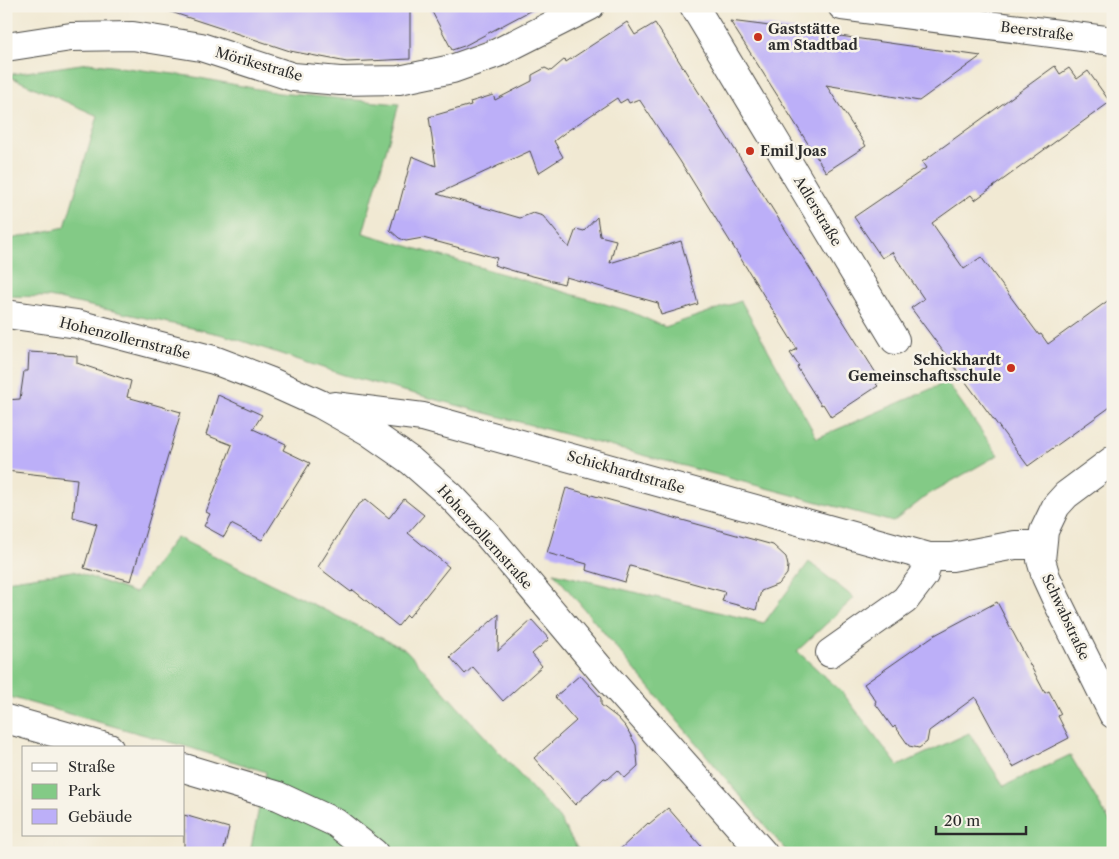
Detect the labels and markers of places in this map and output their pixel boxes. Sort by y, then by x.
place label: Gaststätte am Stadtbad [768,20,858,54]
marker: Gaststätte am Stadtbad [752,31,764,43]
place label: Emil Joas [760,142,826,160]
marker: Emil Joas [744,145,756,157]
place label: Schickhardt Gemeinschaftsschule [848,351,1001,385]
marker: Schickhardt Gemeinschaftsschule [1005,362,1017,374]

